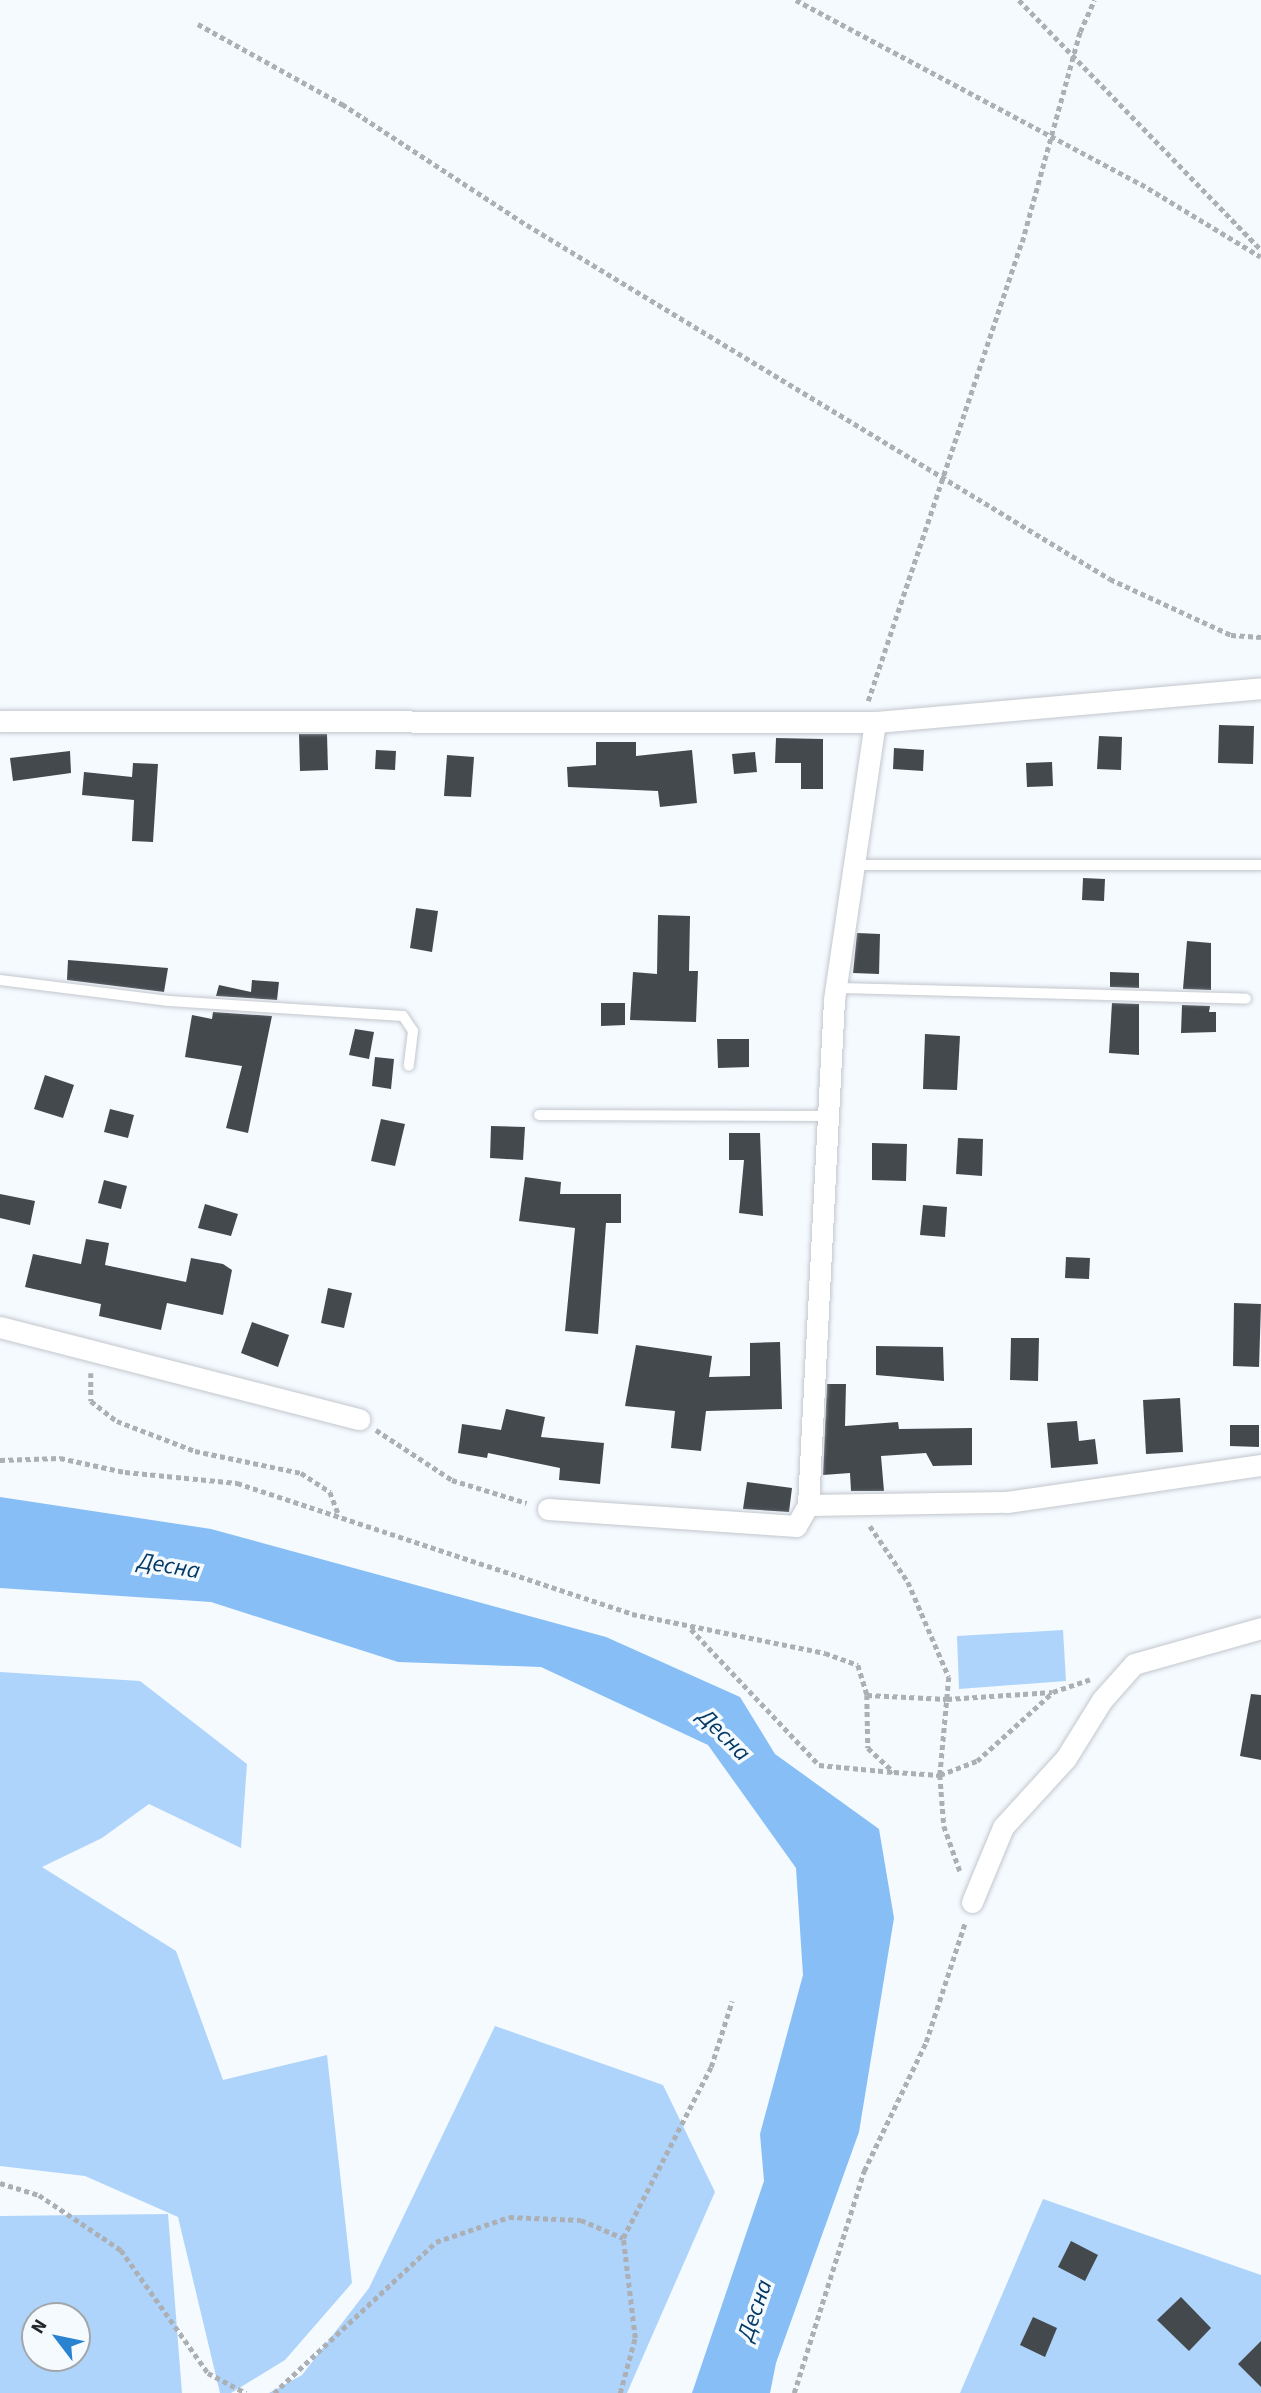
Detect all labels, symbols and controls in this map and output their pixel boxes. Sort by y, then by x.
water label: Десна [136,1546,202,1586]
water label: Десна [692,1703,756,1767]
water label: Десна [731,2276,779,2344]
north arrow [21,2302,91,2372]
text: N [25,2314,54,2339]

